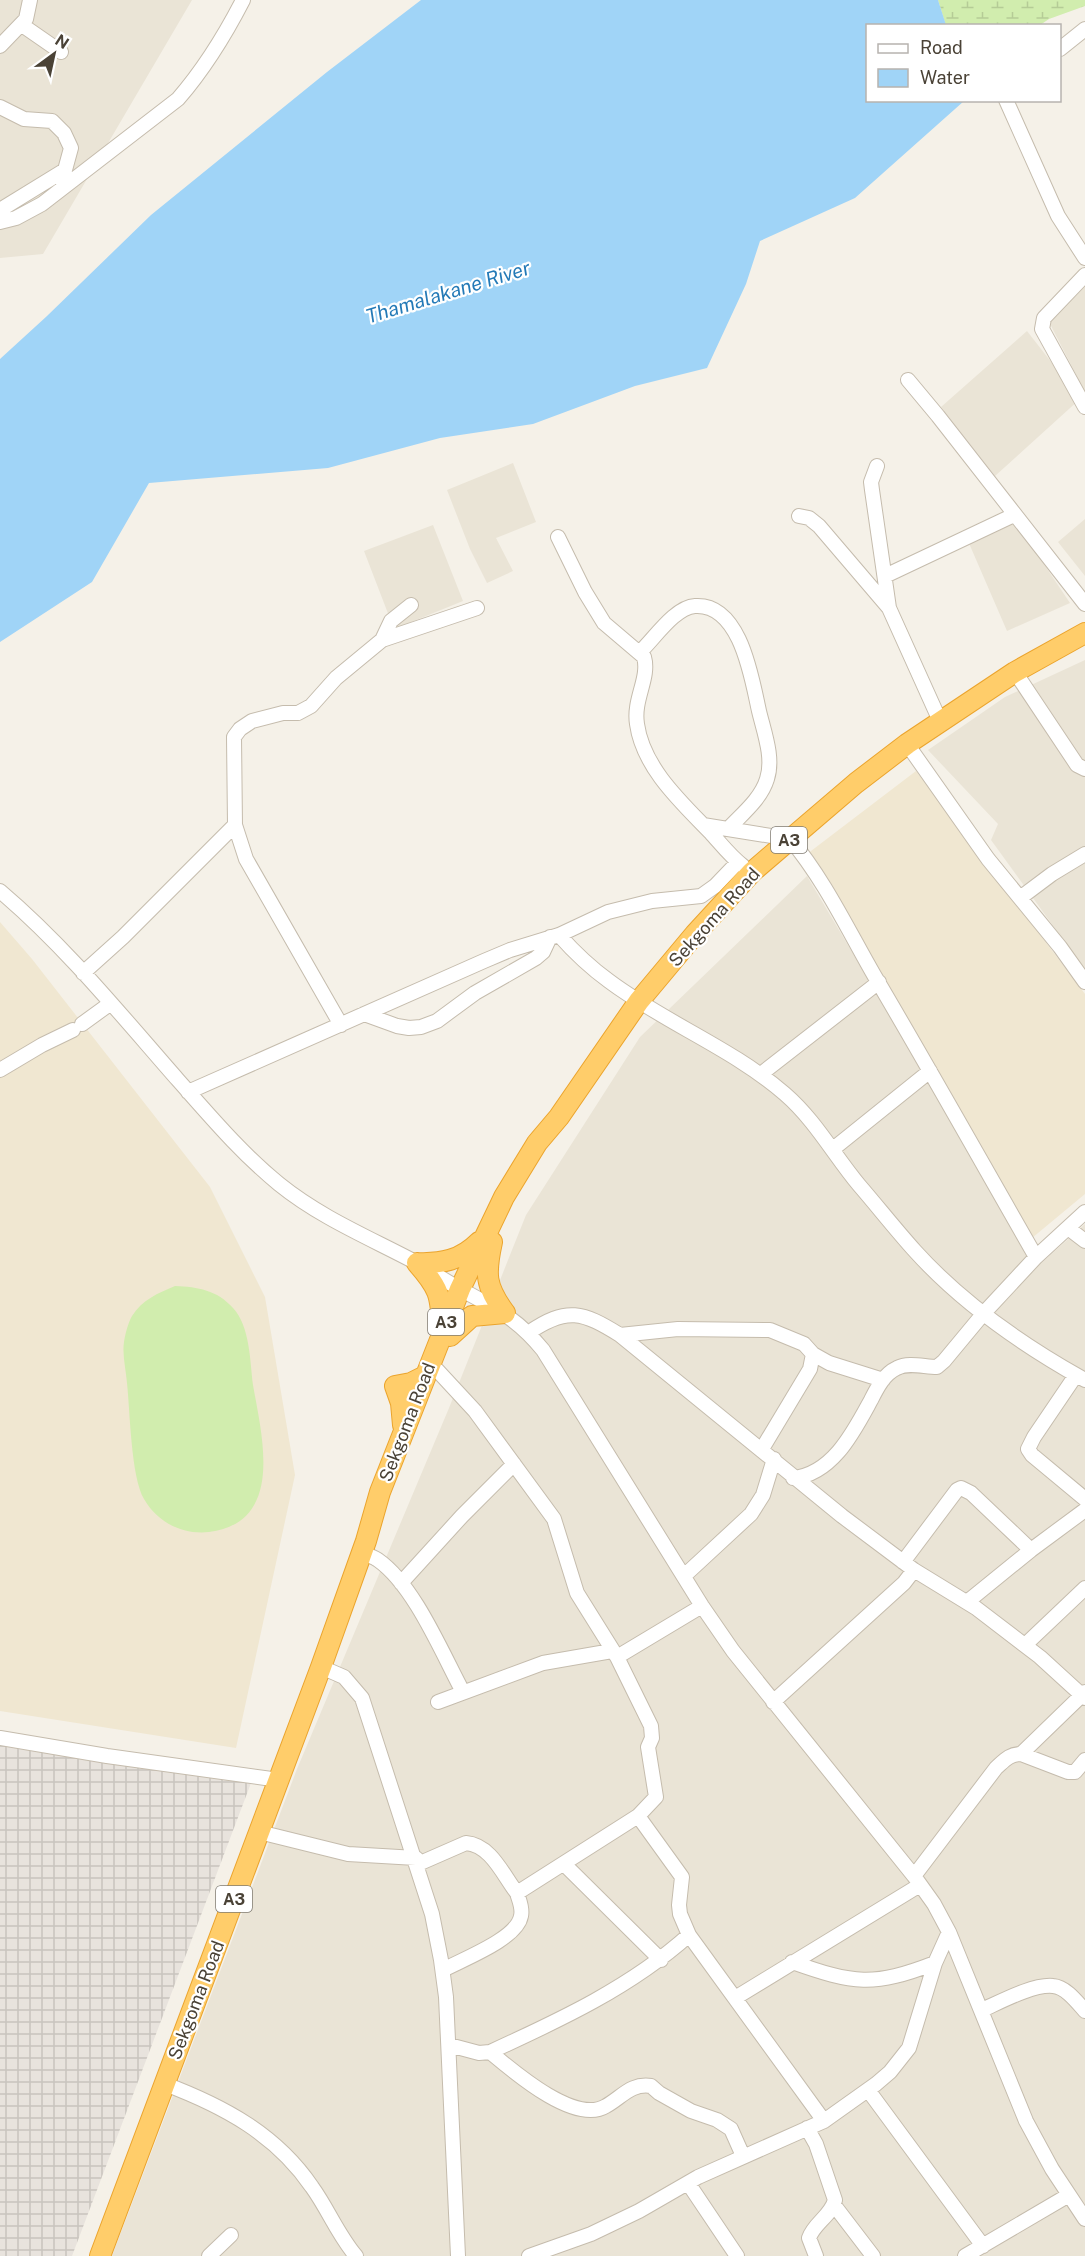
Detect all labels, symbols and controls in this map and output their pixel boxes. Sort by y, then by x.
north arrow [24,24,84,84]
legend [866,24,1061,102]
text: N [51,30,72,53]
text: Road [920,37,963,58]
text: Water [920,67,970,88]
water label: Thamalakane River [363,255,533,328]
road number: A3 [771,827,807,853]
street label: Sekgoma Road [664,863,764,971]
road number: A3 [428,1309,464,1335]
street label: Sekgoma Road [375,1360,439,1484]
road number: A3 [216,1886,252,1912]
street label: Sekgoma Road [164,1938,228,2062]

